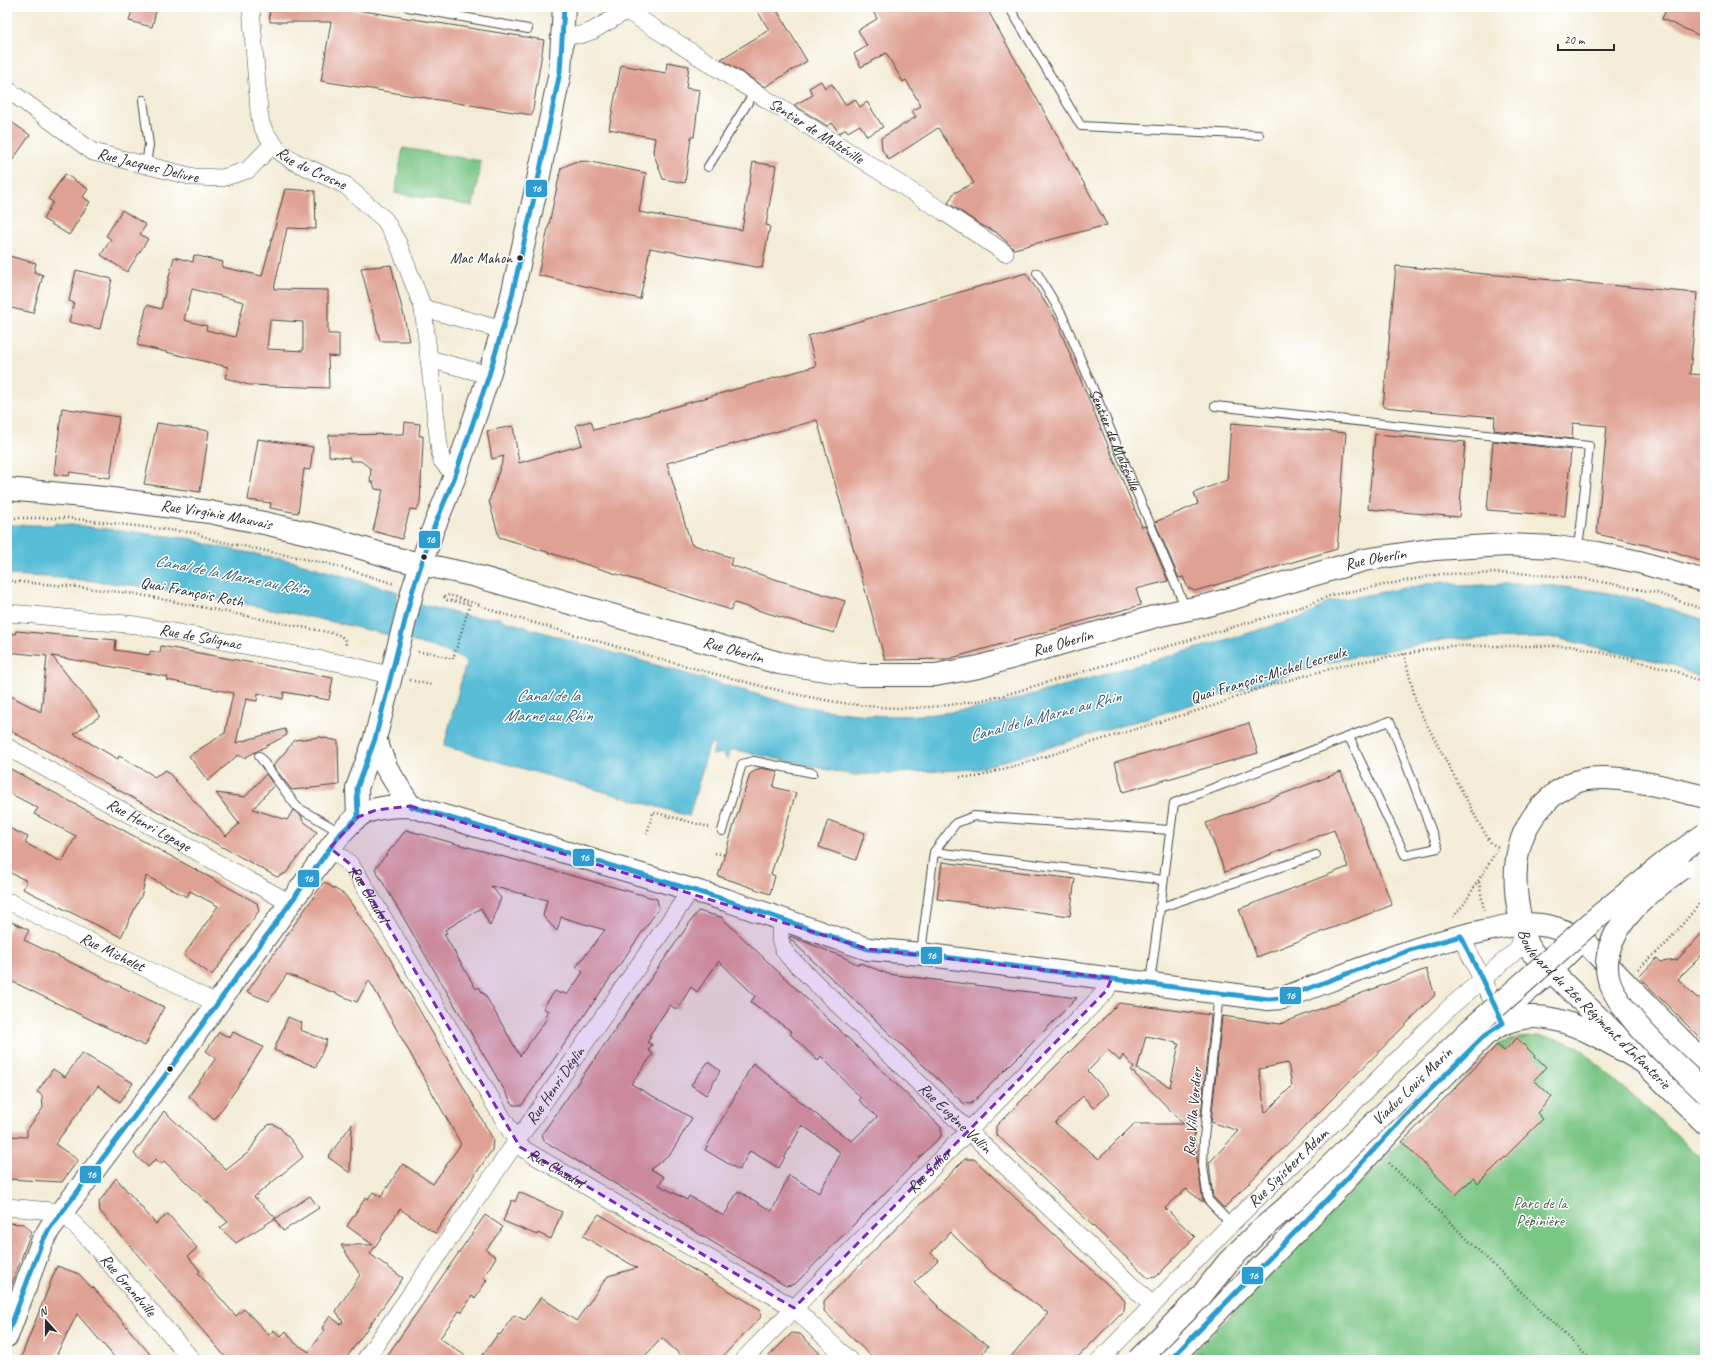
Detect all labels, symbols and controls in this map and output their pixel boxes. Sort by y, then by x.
scale bar [1558,26,1614,52]
text: 20 m [1564,32,1586,48]
street label: Sentier de Malzéville [765,93,869,169]
street label: Rue du Crosne [272,142,351,195]
street label: Rue Jacques Delivre [95,143,200,187]
line badge: 16 [525,179,548,198]
text: 16 [531,181,542,195]
place label: Mac Mahon [450,249,513,268]
marker: Mac Mahon [515,253,525,263]
street label: Sentier de Malzéville [1084,386,1145,495]
street label: Rue Virginie Mauvais [160,495,275,535]
line badge: 16 [418,530,441,549]
text: 16 [425,532,436,546]
street label: Rue Oberlin [1342,544,1408,575]
water label: Canal de la Marne au Rhin [154,550,312,600]
unlabelled marker [419,552,429,562]
street label: Quai François Roth [139,572,246,612]
street label: Rue de Solignac [158,620,244,655]
street label: Rue Oberlin [1030,625,1096,661]
street label: Rue Oberlin [701,632,767,668]
street label: Quai François-Michel Lecreulx [1188,641,1350,708]
water label: Canal de la Marne au Rhin [504,685,593,726]
water label: Canal de la Marne au Rhin [967,685,1124,746]
street label: Rue Henri Lepage [103,794,196,857]
line badge: 16 [572,848,595,867]
text: 16 [579,850,590,864]
street label: Rue Claudot [344,862,396,929]
line badge: 16 [297,869,320,888]
text: 16 [303,871,314,885]
street label: Boulevard du 26e Régiment d'Infanterie [1513,927,1676,1094]
street label: Rue Michelet [77,928,149,977]
line badge: 16 [920,946,943,965]
text: 16 [926,948,937,962]
line badge: 16 [1279,986,1302,1005]
text: 16 [1285,988,1296,1002]
street label: Rue Henri Déglin [521,1042,590,1128]
street label: Viaduc Louis Marin [1368,1042,1457,1130]
unlabelled marker [165,1064,175,1074]
street label: Rue Villa Verdier [1179,1066,1207,1157]
street label: Rue Eugène Vallin [915,1078,997,1158]
street label: Rue Sigisbert Adam [1244,1122,1334,1212]
street label: Rue Sellier [903,1143,957,1197]
street label: Rue Claudot [524,1144,591,1194]
line badge: 16 [79,1165,102,1184]
text: 16 [86,1167,97,1181]
park label: Parc de la Pépinière [1513,1193,1568,1231]
street label: Rue Grandville [96,1250,162,1322]
line badge: 16 [1241,1266,1264,1285]
text: 16 [1248,1268,1259,1282]
north arrow [26,1301,66,1341]
text: N [37,1303,50,1319]

